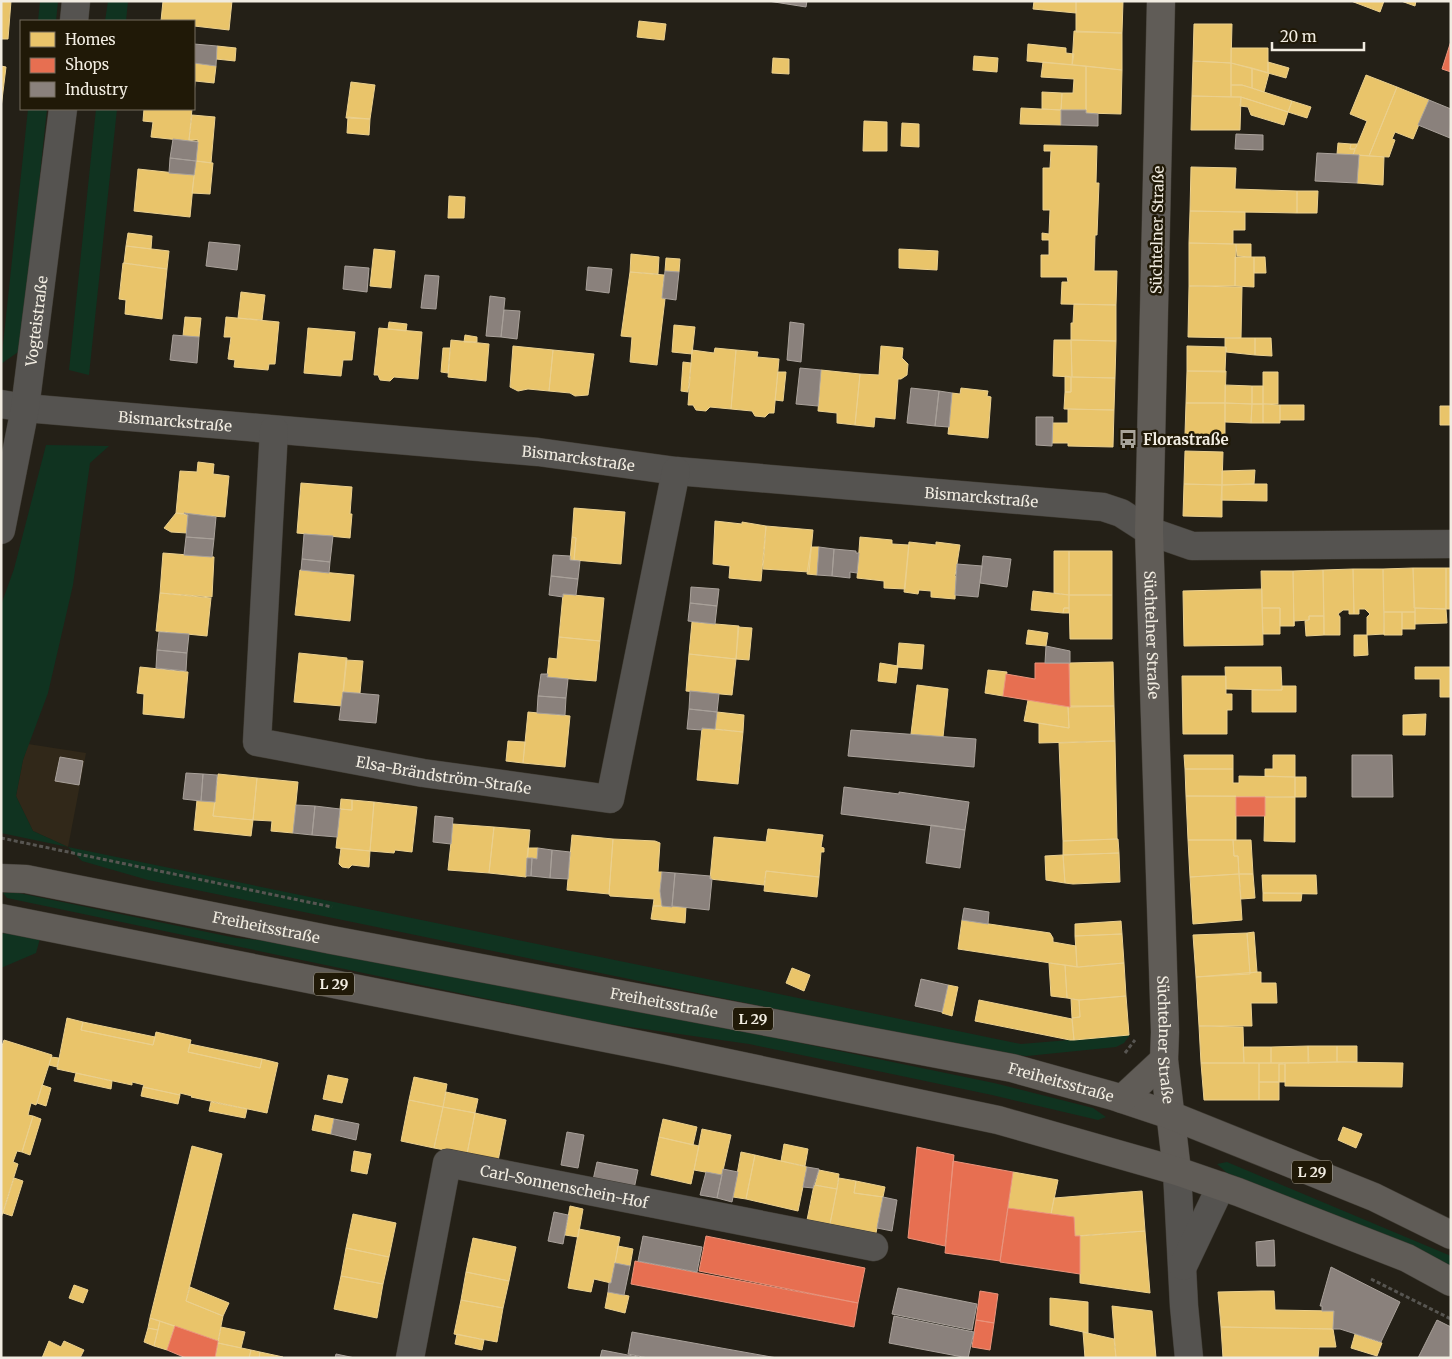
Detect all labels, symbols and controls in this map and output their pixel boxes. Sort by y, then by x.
legend [20,20,195,110]
scale bar [1272,20,1364,52]
text: 20 m [1280,27,1317,46]
text: Homes [65,30,116,49]
text: Shops [65,55,109,74]
text: Industry [65,80,128,99]
street label: Süchtelner Straße [1146,165,1168,294]
street label: Vogteistraße [21,274,51,368]
street label: Bismarckstraße [117,407,233,435]
bus stop icon: Florastraße [1117,428,1139,450]
place label: Florastraße [1143,430,1229,449]
street label: Bismarckstraße [521,441,636,475]
street label: Bismarckstraße [924,482,1039,511]
street label: Süchtelner Straße [1141,570,1164,700]
street label: Elsa-Brändström-Straße [354,751,533,797]
street label: Freiheitsstraße [211,907,322,947]
road number: L 29 [314,972,354,996]
street label: Süchtelner Straße [1154,975,1179,1105]
street label: Freiheitsstraße [609,983,720,1022]
road number: L 29 [733,1008,773,1030]
street label: Freiheitsstraße [1006,1058,1116,1105]
street label: Carl-Sonnenschein-Hof [479,1160,651,1212]
road number: L 29 [1292,1160,1332,1184]

